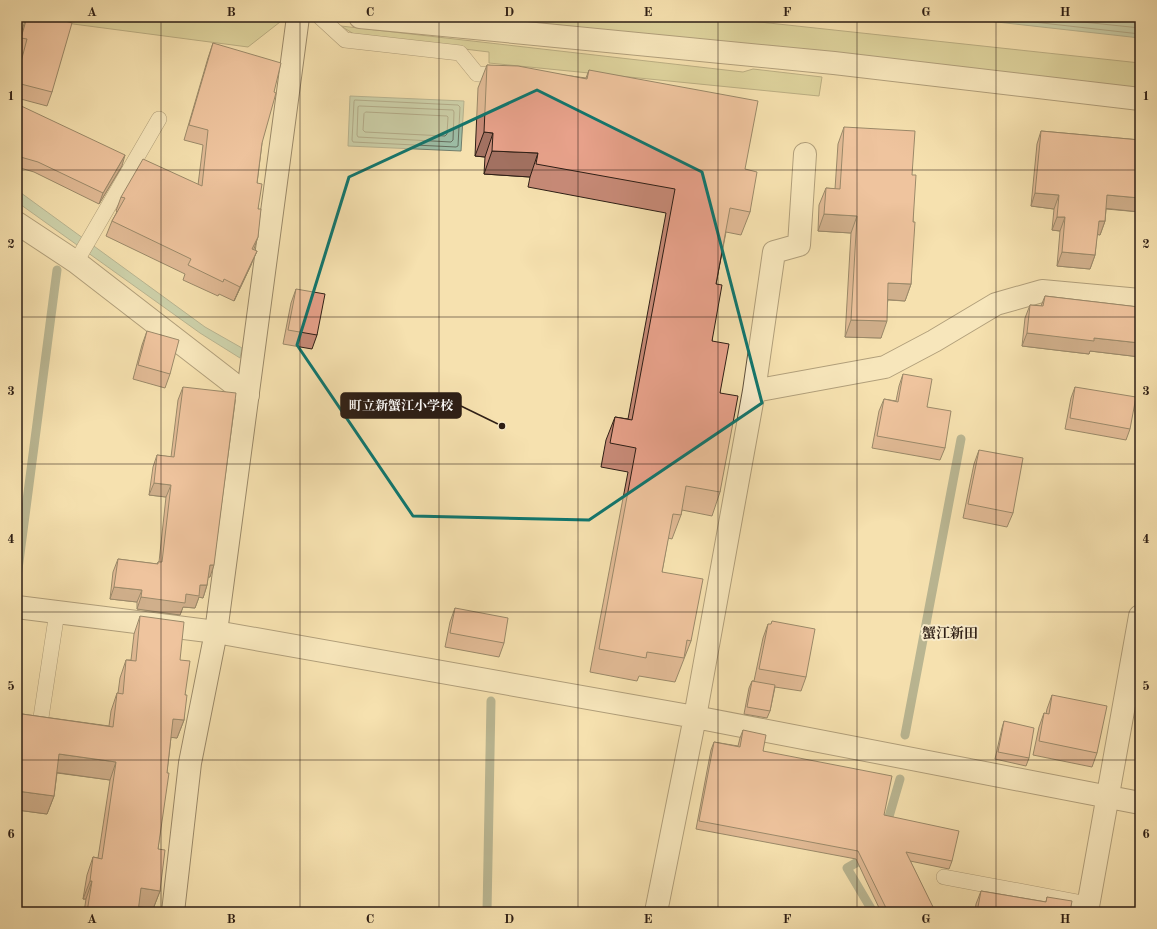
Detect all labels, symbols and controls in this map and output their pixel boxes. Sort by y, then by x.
text: A [87,6,97,19]
text: B [226,6,236,19]
text: C [366,6,374,19]
text: D [504,6,514,19]
text: E [644,6,653,19]
text: F [783,6,792,19]
text: G [921,6,931,19]
text: H [1060,6,1071,19]
text: 1 [7,90,15,103]
text: 1 [1142,90,1150,103]
text: 2 [7,238,15,251]
text: 2 [1142,238,1150,251]
text: 3 [7,385,15,398]
text: 3 [1142,385,1150,398]
callout: 町立新蟹江小学校 [341,393,461,418]
text: 町立新蟹江小学校 [349,398,454,413]
text: 4 [7,533,15,546]
text: 4 [1142,533,1150,546]
district label: 蟹江新田 [922,625,978,641]
text: 5 [7,680,15,693]
text: 5 [1142,680,1150,693]
text: 6 [7,828,15,841]
text: 6 [1142,828,1150,841]
text: A [87,913,97,926]
text: B [226,913,236,926]
text: C [366,913,374,926]
text: D [504,913,514,926]
text: E [644,913,653,926]
text: F [783,913,792,926]
text: G [921,913,931,926]
text: H [1060,913,1071,926]

